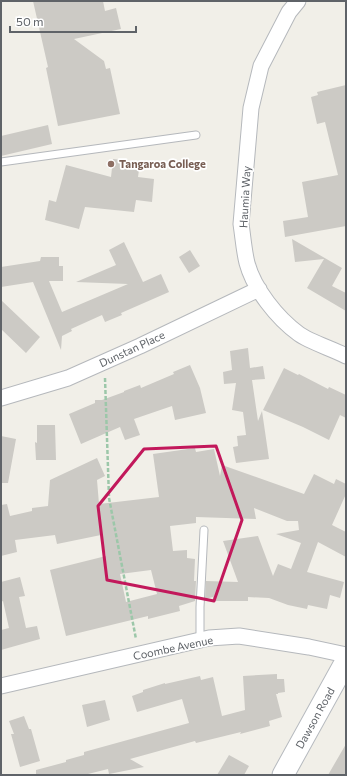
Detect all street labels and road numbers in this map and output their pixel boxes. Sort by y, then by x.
street label: Haumia Way [236,165,253,228]
street label: Dunstan Place [97,328,167,369]
street label: Coombe Avenue [132,633,214,662]
street label: Dawson Road [292,685,337,751]

